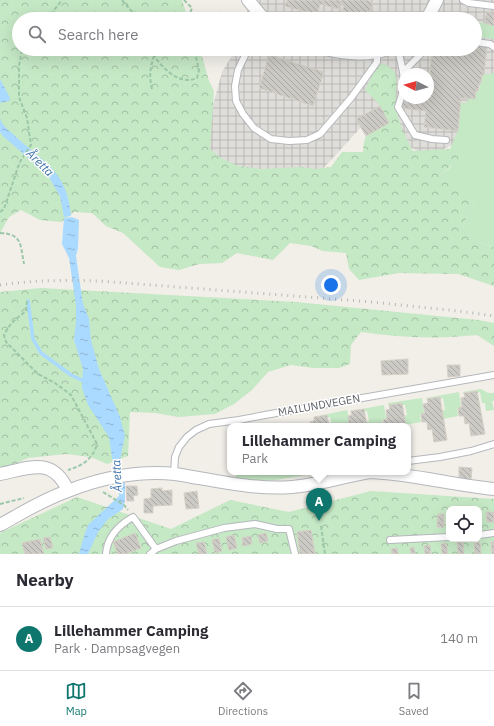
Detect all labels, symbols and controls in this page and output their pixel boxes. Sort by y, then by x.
search box [12,12,482,56]
icon: search [26,23,48,45]
text: Search here [58,25,138,44]
north arrow [398,68,434,104]
water label: Åretta [23,145,57,179]
your location [321,275,341,295]
street label: MAILUNDVEGEN [277,391,361,419]
popup [227,423,411,475]
text: Lillehammer Camping [242,431,396,450]
text: Park [242,450,268,467]
water label: Åretta [108,459,125,494]
pin: A [306,488,332,521]
map controls [446,506,482,542]
button: locate [446,506,482,542]
text: Nearby [16,569,74,591]
text: Lillehammer Camping [54,621,208,640]
text: A [25,630,33,647]
text: 140 m [440,630,478,647]
text: Park · Dampsagvegen [54,640,180,657]
tab: Map [65,680,87,718]
tab: Directions [218,680,268,718]
tab: Saved [399,680,429,718]

